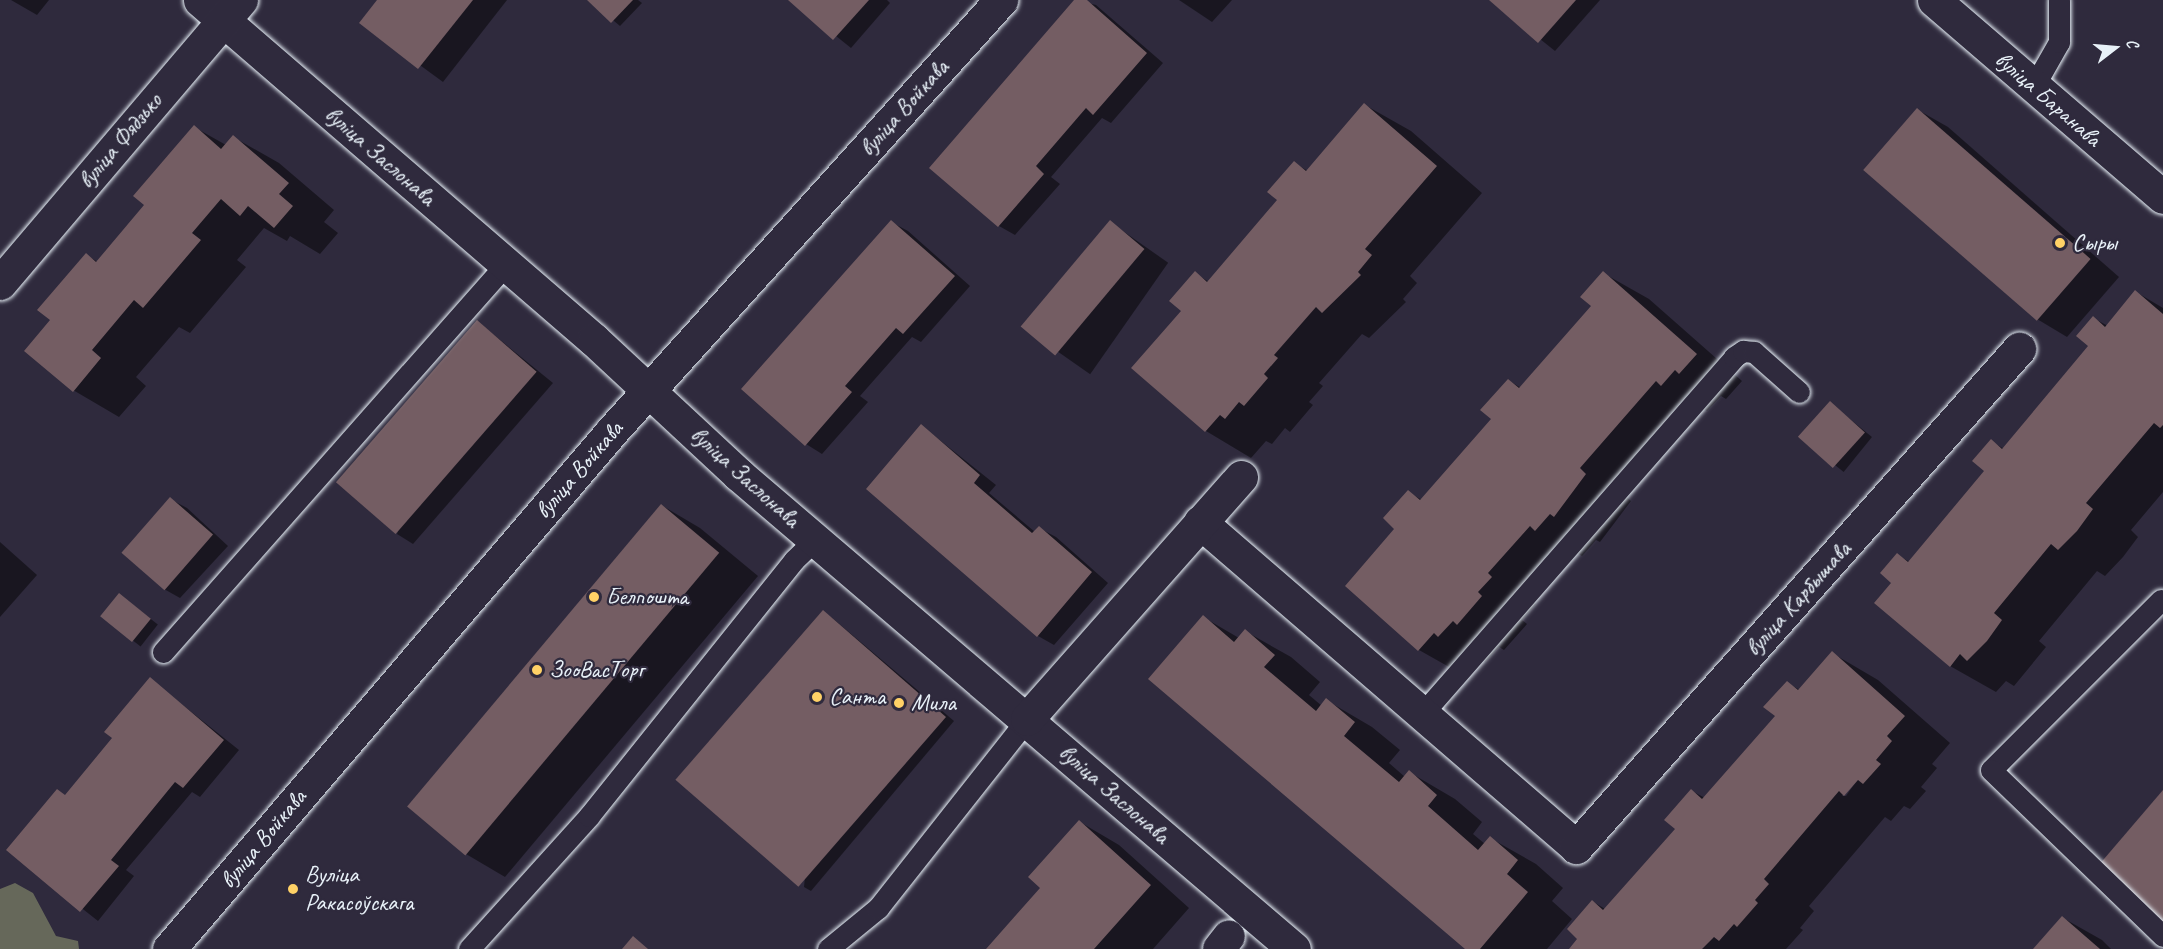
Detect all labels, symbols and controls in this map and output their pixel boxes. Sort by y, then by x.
north arrow [2085,18,2145,78]
text: С [2122,36,2143,50]
street label: вуліца Баранава [1989,45,2107,153]
street label: вуліца Войкава [853,54,955,162]
street label: вуліца Фядзько [71,87,169,195]
street label: вуліца Заслонава [318,100,442,212]
place label: Сыры [2072,229,2117,257]
marker: Сыры [2053,236,2067,250]
street label: вуліца Войкава [529,415,629,525]
street label: вуліца Заслонава [684,420,806,534]
street label: вуліца Карбышава [1739,536,1857,662]
place label: Белпошта [606,583,688,611]
marker: Белпошта [587,590,601,604]
place label: ЗооВасТорг [549,656,644,684]
marker: ЗооВасТорг [530,663,544,677]
place label: Санта [829,683,885,711]
place label: Мила [911,689,956,717]
marker: Санта [810,690,824,704]
marker: Мила [892,696,906,710]
street label: вуліца Заслонава [1052,738,1176,850]
street label: вуліца Войкава [213,784,313,894]
place label: Вуліца Ракасоўскага [305,861,413,917]
marker: Вуліца Ракасоўскага [286,882,300,896]

